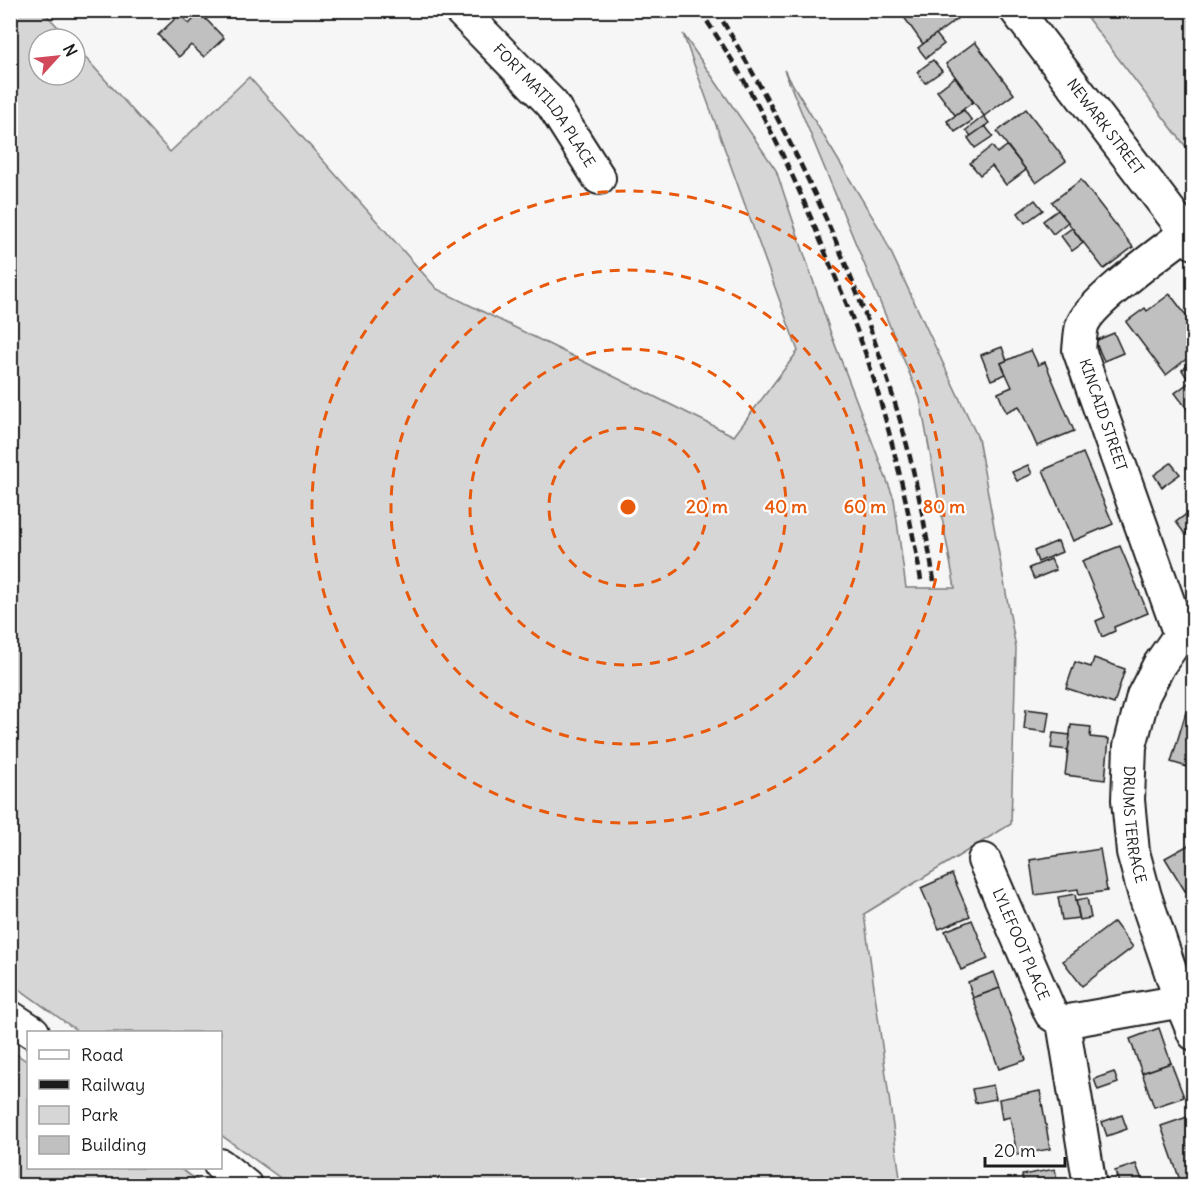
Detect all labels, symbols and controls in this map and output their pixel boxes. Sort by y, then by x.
north arrow [27,27,87,87]
street label: FORT MATILDA PLACE [489,40,600,171]
text: N [59,41,82,60]
street label: NEWARK STREET [1063,75,1148,178]
street label: KINCAID STREET [1075,356,1132,474]
text: 20 m [686,495,728,518]
text: 40 m [765,495,807,518]
text: 60 m [844,495,886,518]
text: 80 m [923,495,965,518]
centre of rings [618,497,638,517]
street label: DRUMS TERRACE [1119,765,1151,885]
street label: LYLEFOOT PLACE [988,885,1054,1003]
legend [27,1031,222,1169]
text: Road [81,1043,124,1066]
text: Railway [81,1073,145,1096]
text: Park [81,1103,118,1126]
scale bar [985,1130,1064,1168]
text: Building [81,1133,146,1156]
text: 20 m [994,1139,1036,1162]

